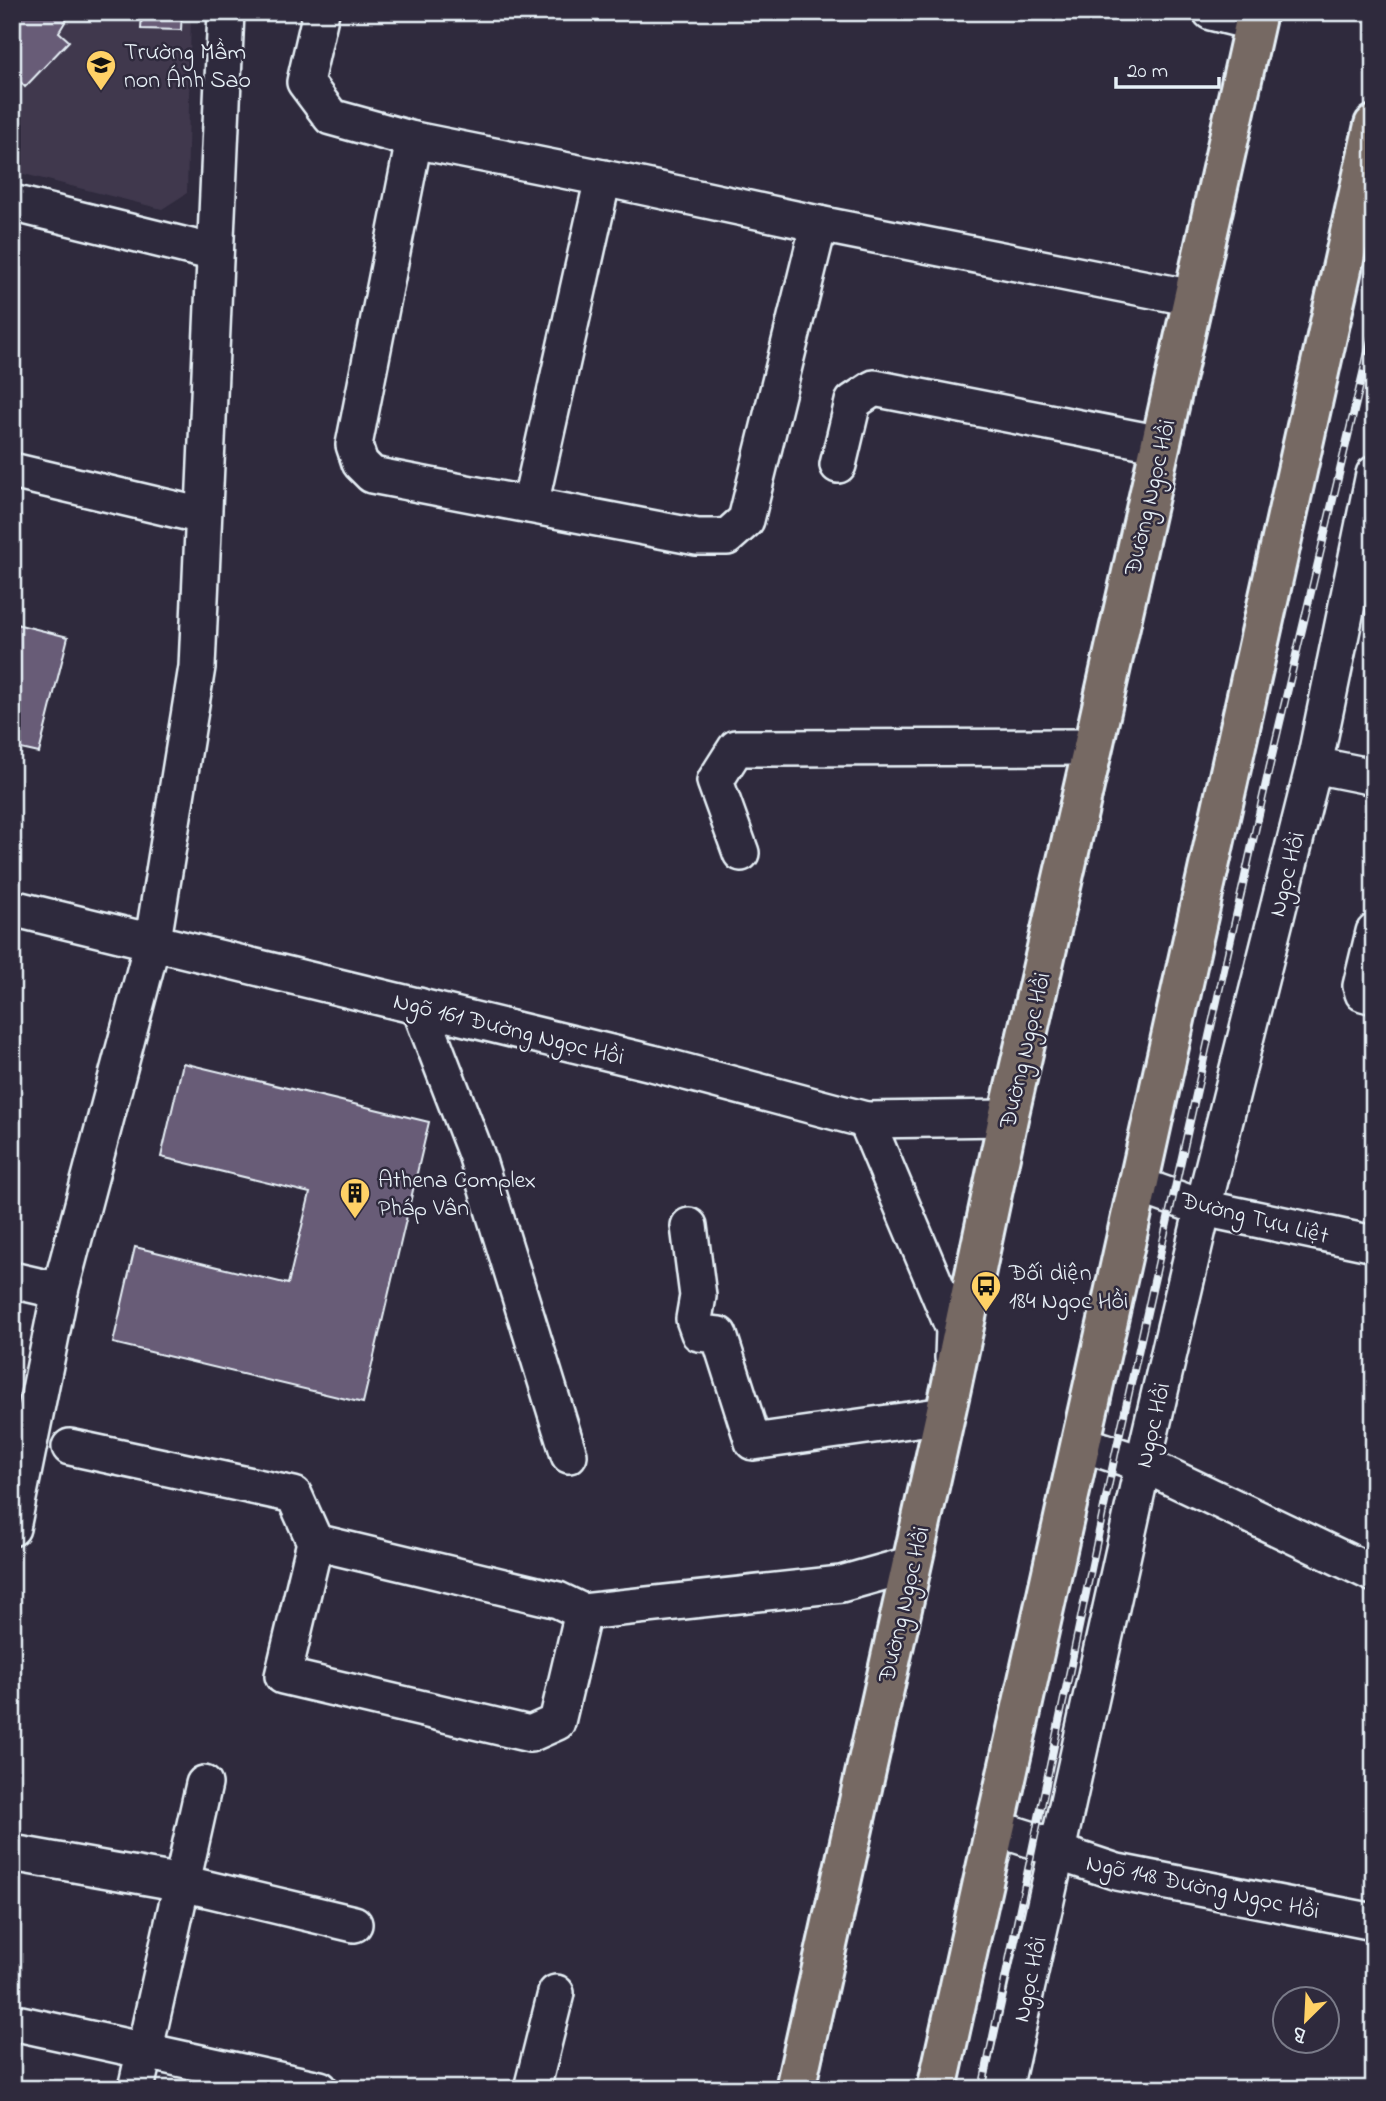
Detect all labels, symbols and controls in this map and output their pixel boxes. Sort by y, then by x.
place label: Trường Mầm non Ánh Sao [124,36,251,99]
scale bar [1116,46,1220,90]
school or university icon: Trường Mầm non Ánh Sao [84,48,118,92]
text: 20 m [1127,57,1168,87]
street label: Đường Ngọc Hồi [1116,416,1186,580]
street label: Ngọc Hồi [1261,828,1316,921]
street label: Đường Ngọc Hồi [991,969,1061,1133]
street label: Ngõ 161 Đường Ngọc Hồi [389,985,627,1076]
place label: Athena Complex Pháp Vân [378,1164,536,1227]
building icon: Athena Complex Pháp Vân [338,1176,372,1220]
street label: Đường Tựu Liệt [1176,1184,1332,1255]
place label: Đối diện 184 Ngọc Hồi [1008,1257,1128,1320]
bus stop icon: Đối diện 184 Ngọc Hồi [969,1269,1003,1313]
street label: Ngọc Hồi [1128,1379,1181,1472]
street label: Đường Ngọc Hồi [870,1523,940,1687]
street label: Ngõ 148 Đường Ngọc Hồi [1083,1847,1322,1930]
street label: Ngọc Hồi [1005,1933,1058,2026]
north arrow [1270,1986,1340,2056]
text: B [1289,2018,1312,2049]

